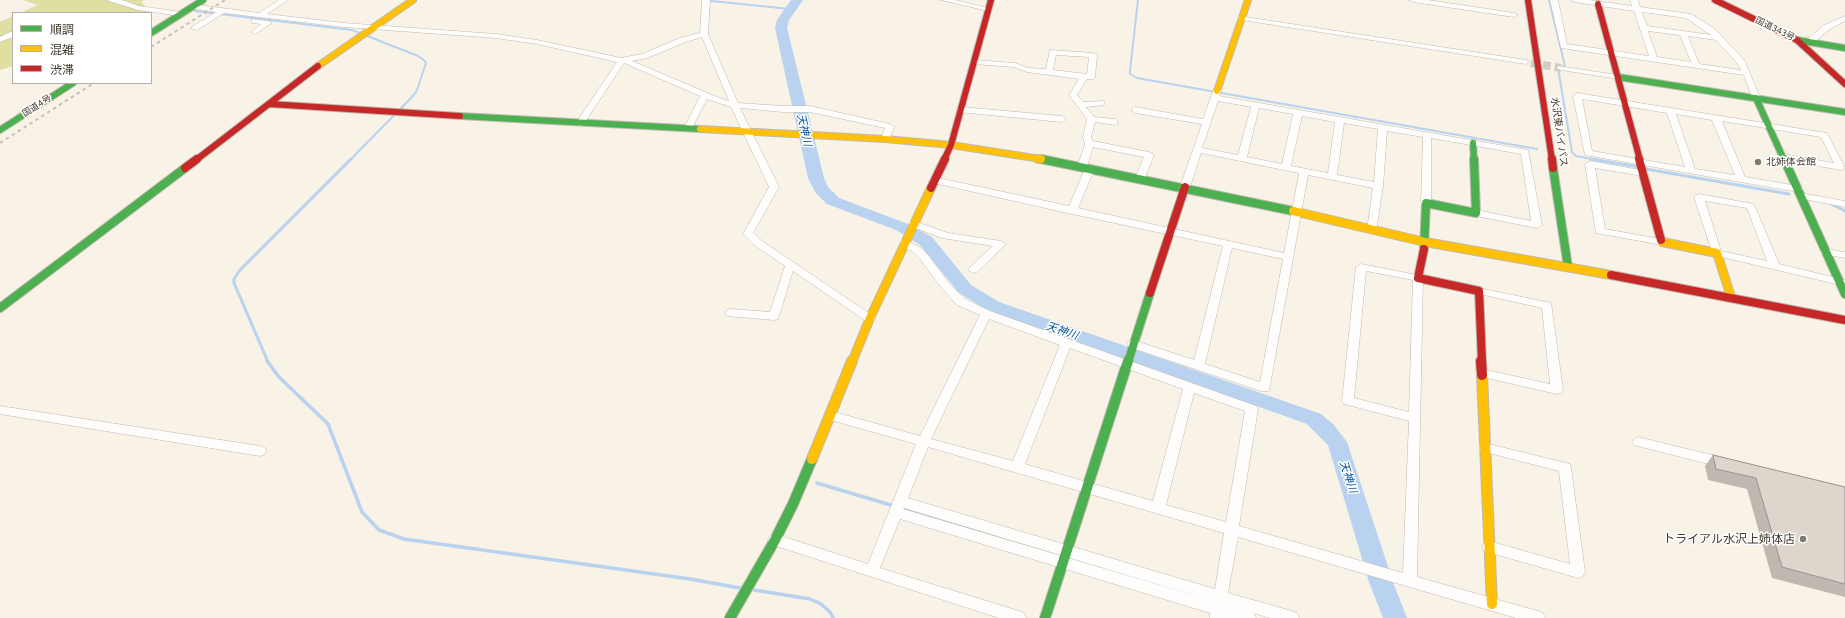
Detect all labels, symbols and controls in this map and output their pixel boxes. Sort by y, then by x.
legend [12,12,152,84]
street label: 国道343号 [1754,15,1796,43]
text: 順調 [50,23,74,37]
text: 混雑 [50,43,74,57]
text: 渋滞 [50,63,74,77]
street label: 国道4号 [20,93,54,119]
street label: 水沢東バイパス [1548,97,1570,167]
water label: 天神川 [794,112,814,148]
place label: 北姉体会館 [1766,156,1816,168]
marker: 北姉体会館 [1753,157,1763,167]
water label: 天神川 [1044,319,1080,343]
water label: 天神川 [1337,459,1359,495]
place label: トライアル水沢上姉体店 [1663,532,1795,546]
marker: トライアル水沢上姉体店 [1798,534,1808,544]

